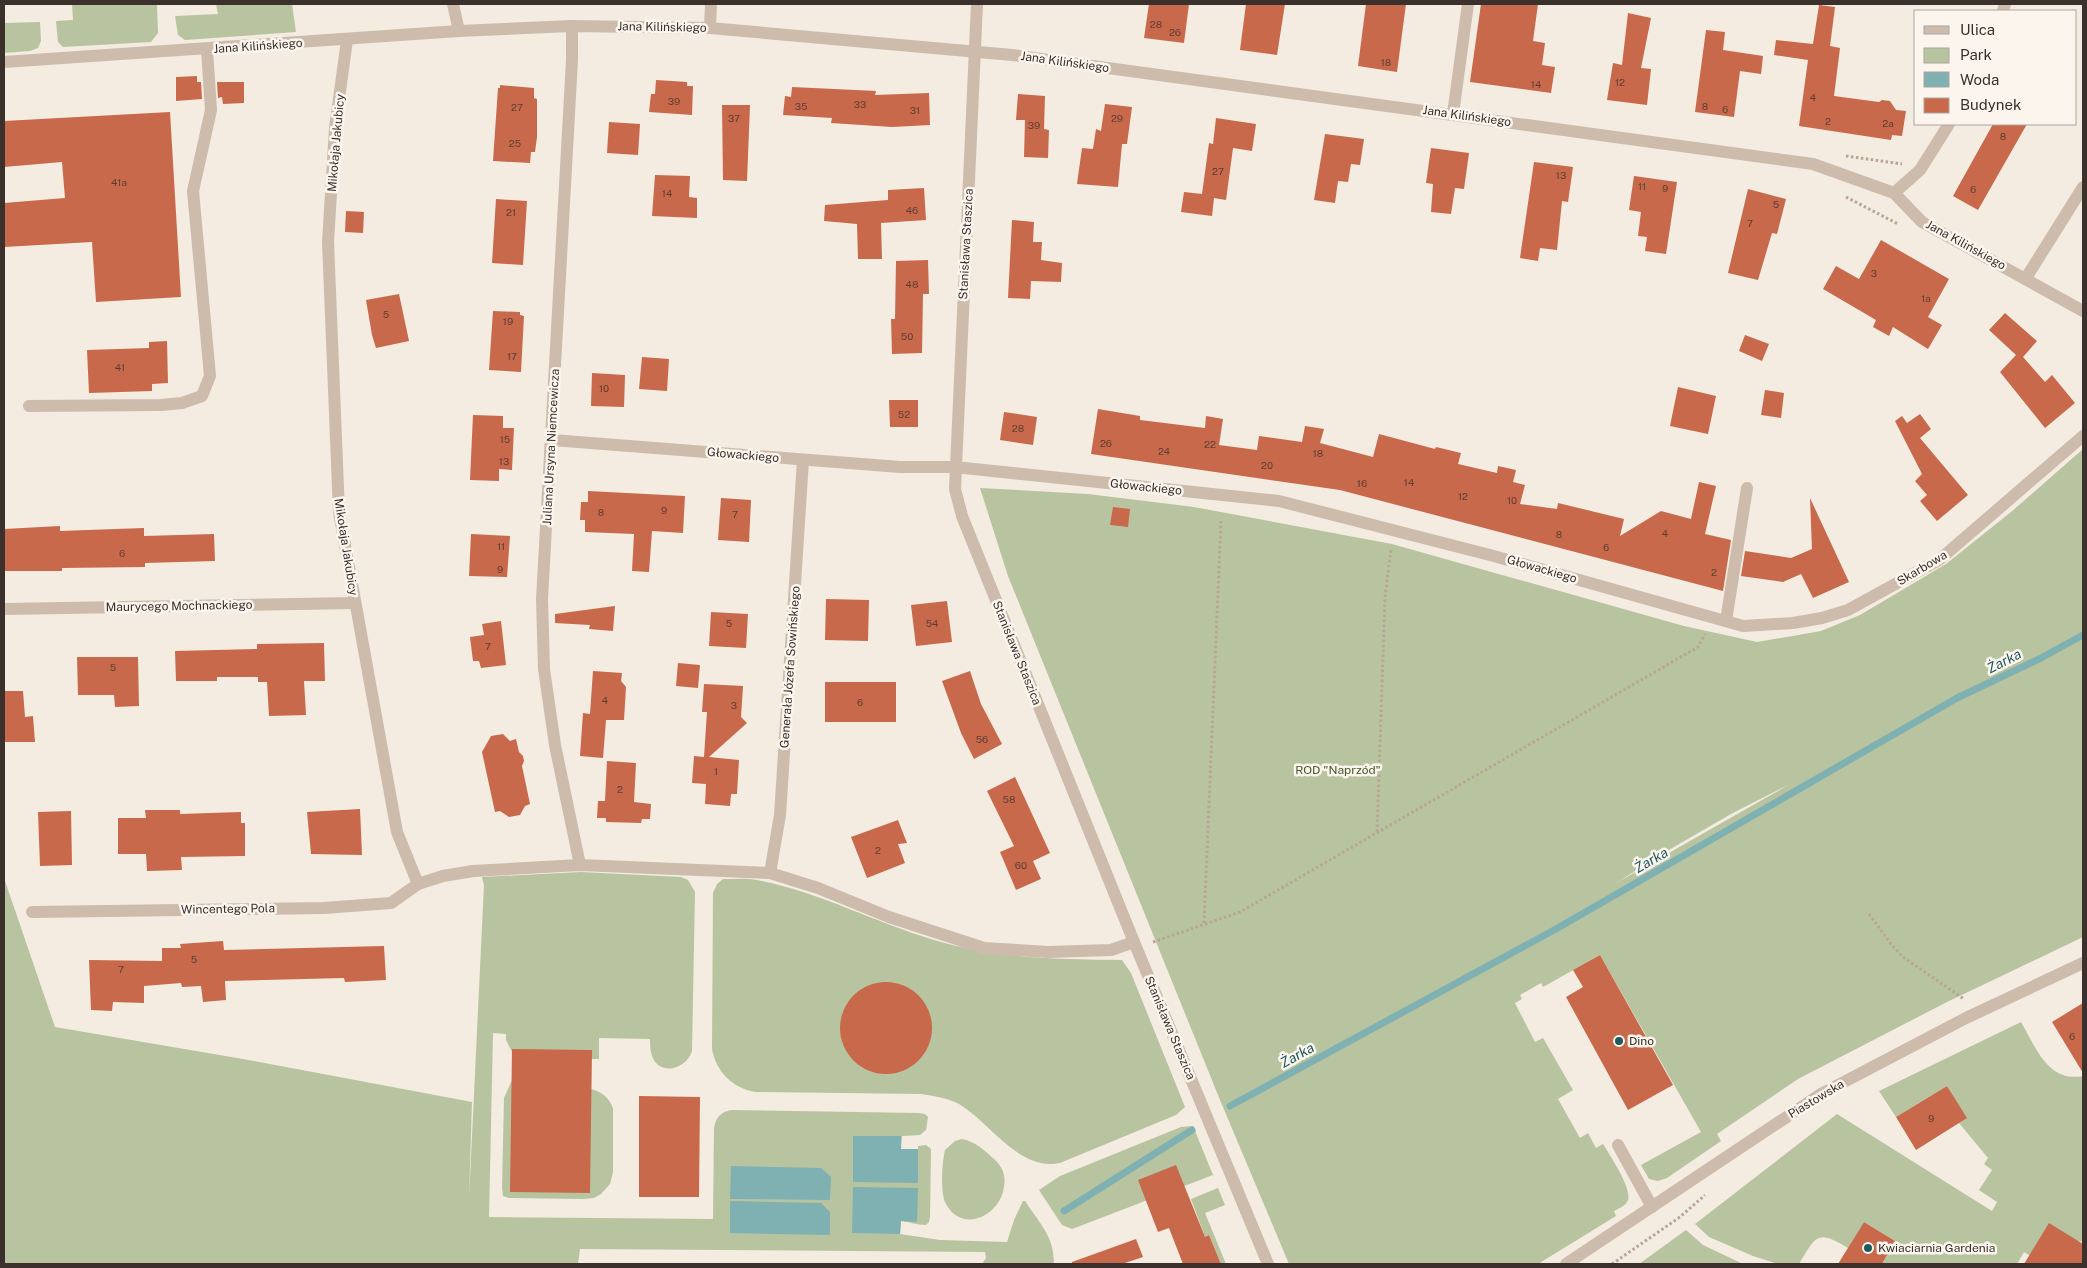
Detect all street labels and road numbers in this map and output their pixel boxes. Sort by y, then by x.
street label: Jana Kilińskiego [617,19,707,35]
street label: Jana Kilińskiego [213,36,303,56]
street label: Jana Kilińskiego [1020,49,1110,75]
street label: Mikołaja Jakubicy [325,93,347,193]
street label: Jana Kilińskiego [1422,103,1512,129]
street label: Stanisława Staszica [956,188,976,300]
street label: Jana Kilińskiego [1924,217,2009,273]
street label: Juliana Ursyna Niemcewicza [540,368,562,526]
street label: Głowackiego [706,445,780,465]
street label: Głowackiego [1109,476,1183,498]
street label: Mikołaja Jakubicy [331,497,361,597]
street label: Skarbowa [1895,548,1949,588]
street label: Głowackiego [1505,552,1579,586]
street label: Generała Józefa Sowińskiego [777,585,803,749]
street label: Maurycego Mochnackiego [106,598,253,614]
street label: Stanisława Staszica [990,599,1044,707]
street label: Wincentego Pola [181,901,275,917]
street label: Stanisława Staszica [1142,974,1198,1082]
street label: Piastowska [1785,1077,1847,1121]

